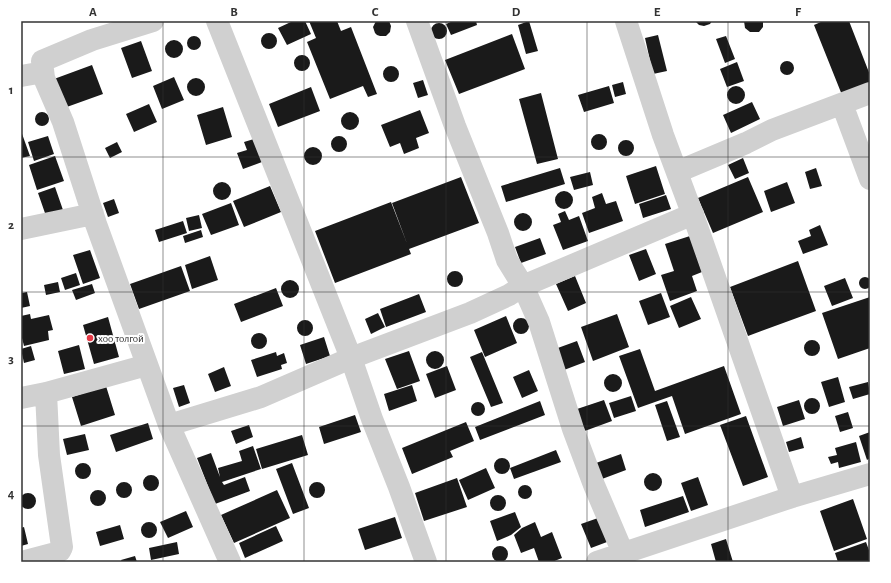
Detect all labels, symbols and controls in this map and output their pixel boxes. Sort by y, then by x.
text: A [89,6,97,19]
text: B [230,6,238,19]
text: C [372,6,379,19]
text: D [512,6,521,19]
text: E [654,6,661,19]
text: F [795,6,802,19]
text: 1 [9,84,13,97]
text: 2 [8,219,14,232]
marker: хоо толгой [85,333,95,343]
place label: хоо толгой [98,333,144,344]
text: 3 [8,353,14,366]
text: 4 [8,488,15,501]

